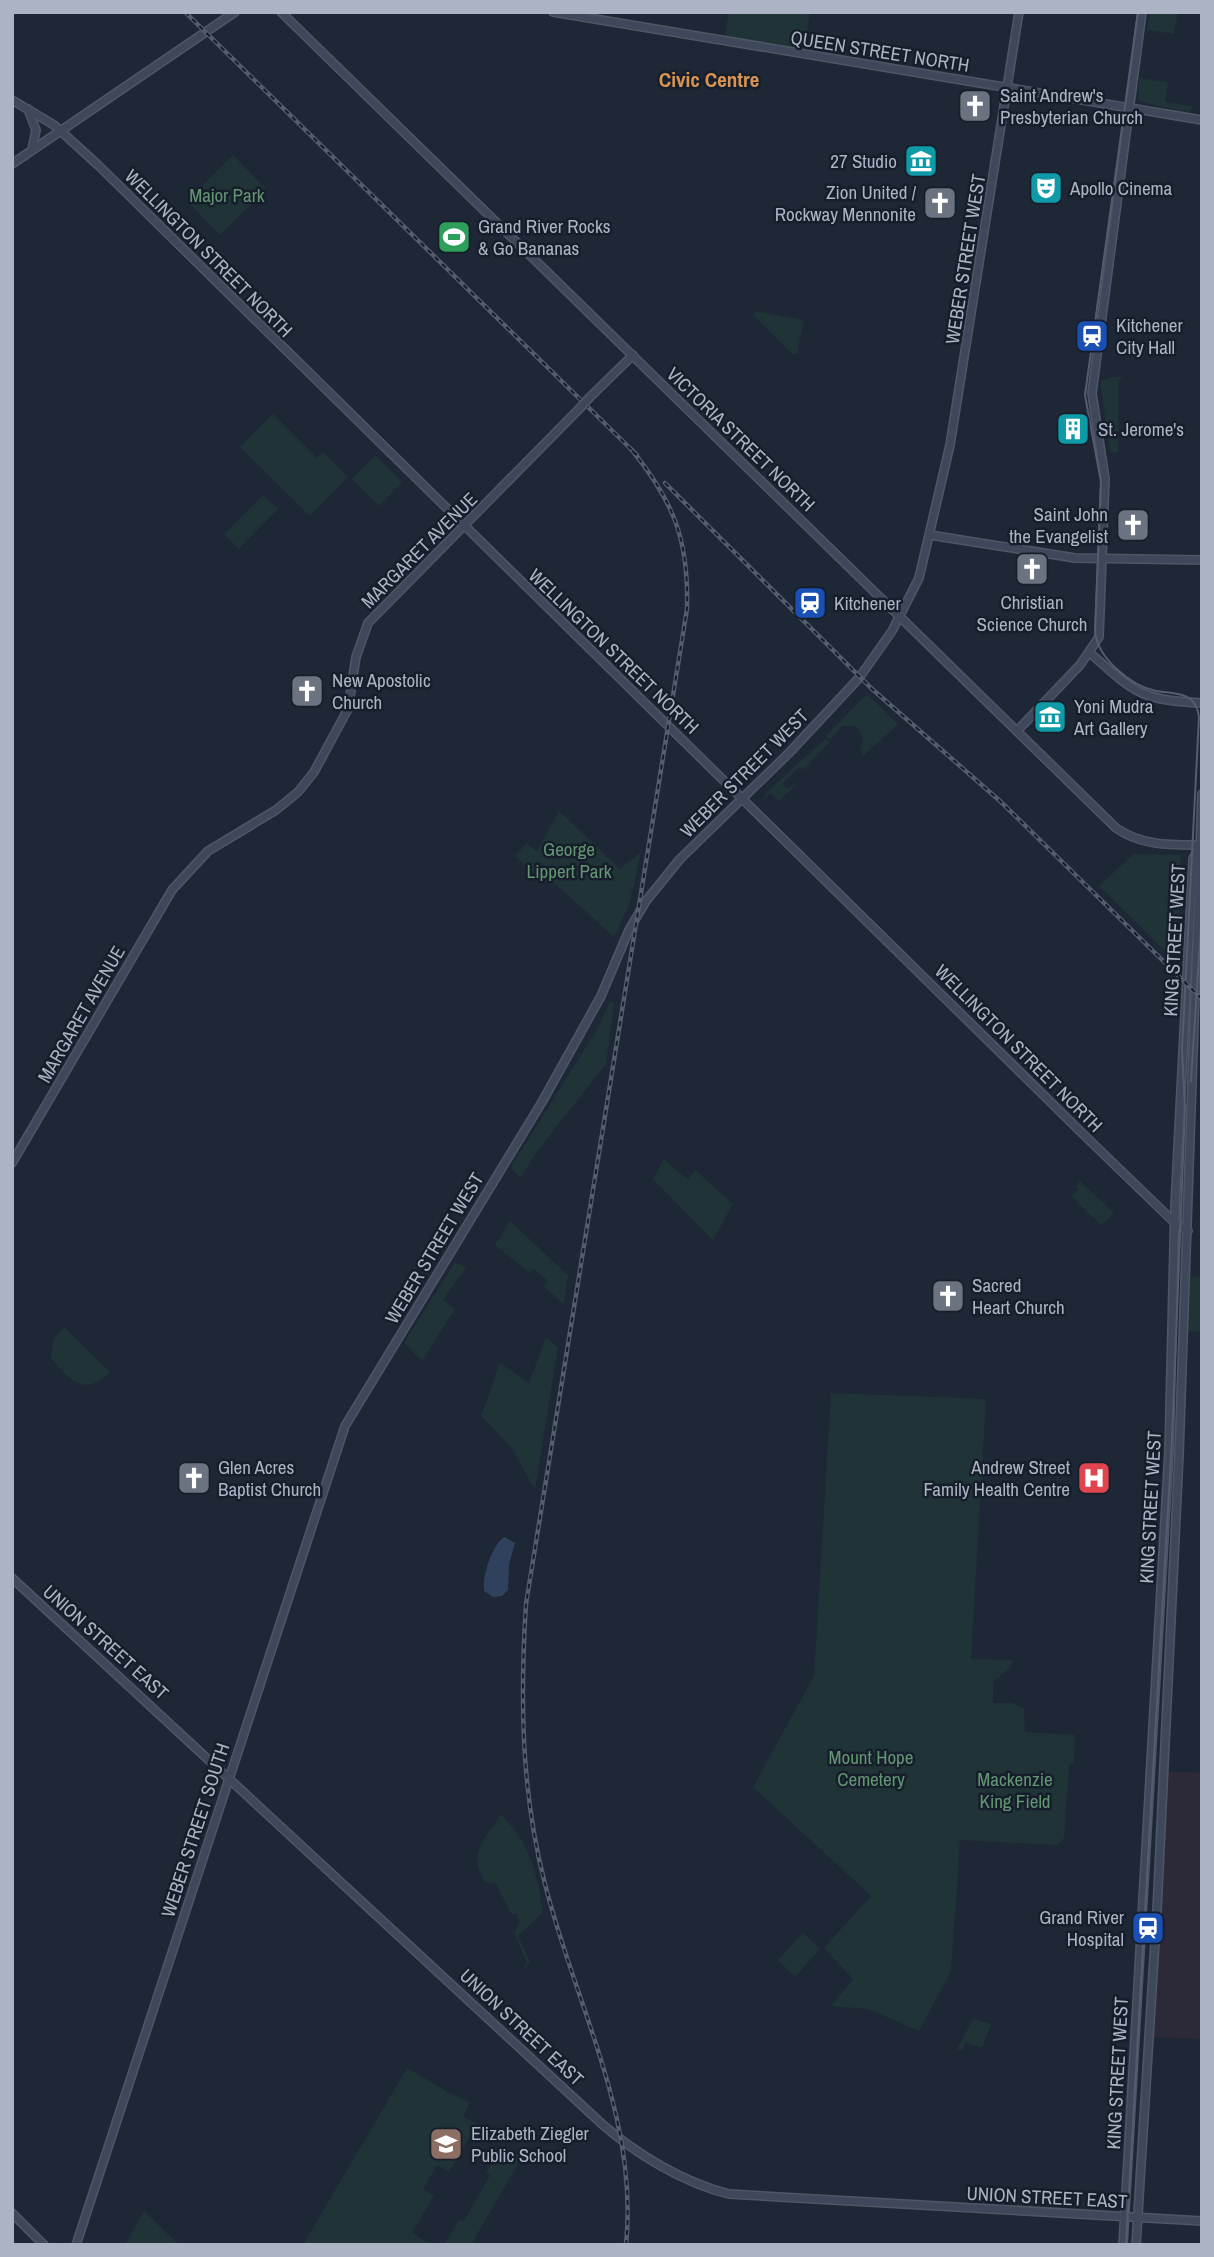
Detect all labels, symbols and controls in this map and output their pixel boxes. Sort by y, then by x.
street label: QUEEN STREET NORTH [789,24,971,78]
district label: Civic Centre [659,65,759,94]
place label: Saint Andrew's Presbyterian Church [1000,82,1143,130]
church icon: Saint Andrew's Presbyterian Church [956,87,994,125]
museum icon: 27 Studio [902,142,940,180]
place label: 27 Studio [830,148,897,174]
street label: WELLINGTON STREET NORTH [119,163,299,343]
theatre icon: Apollo Cinema [1027,169,1065,207]
street label: WEBER STREET WEST [939,172,991,346]
place label: Apollo Cinema [1069,175,1173,201]
place label: Zion United / Rockway Mennonite [775,179,917,227]
park label: Major Park [189,182,265,208]
church icon: Zion United / Rockway Mennonite [921,184,959,222]
place label: Grand River Rocks & Go Bananas [478,213,611,261]
sports icon: Grand River Rocks & Go Bananas [435,218,473,256]
place label: Kitchener City Hall [1116,312,1184,360]
station icon: Kitchener City Hall [1073,317,1111,355]
street label: VICTORIA STREET NORTH [661,361,821,517]
building icon: St. Jerome's [1054,410,1092,448]
place label: St. Jerome's [1098,416,1184,442]
street label: MARGARET AVENUE [355,486,483,614]
place label: Saint John the Evangelist [1009,501,1109,549]
church icon: Saint John the Evangelist [1114,506,1152,544]
church icon: Christian Science Church [1013,550,1051,588]
street label: WELLINGTON STREET NORTH [523,563,705,739]
station icon: Kitchener [791,584,829,622]
place label: Christian Science Church [977,589,1087,637]
place label: Kitchener [834,590,902,616]
place label: New Apostolic Church [332,667,431,715]
church icon: New Apostolic Church [288,672,326,710]
place label: Yoni Mudra Art Gallery [1073,693,1154,741]
museum icon: Yoni Mudra Art Gallery [1031,698,1069,736]
street label: WEBER STREET WEST [674,703,814,843]
park label: George Lippert Park [527,836,612,884]
street label: KING STREET WEST [1157,862,1191,1017]
street label: MARGARET AVENUE [31,941,131,1087]
street label: WELLINGTON STREET NORTH [929,958,1109,1138]
street label: WEBER STREET WEST [379,1167,490,1328]
place label: Sacred Heart Church [972,1272,1065,1320]
church icon: Sacred Heart Church [929,1277,967,1315]
street label: KING STREET WEST [1133,1429,1167,1584]
place label: Glen Acres Baptist Church [218,1454,321,1502]
place label: Andrew Street Family Health Centre [924,1454,1071,1502]
church icon: Glen Acres Baptist Church [175,1459,213,1497]
hospital icon: Andrew Street Family Health Centre [1075,1459,1113,1497]
street label: UNION STREET EAST [38,1579,175,1706]
street label: WEBER STREET SOUTH [155,1740,235,1920]
park label: Mount Hope Cemetery [829,1744,913,1792]
park label: Mackenzie King Field [977,1766,1053,1814]
place label: Grand River Hospital [1039,1904,1125,1952]
station icon: Grand River Hospital [1129,1909,1167,1947]
street label: UNION STREET EAST [454,1963,590,2092]
street label: KING STREET WEST [1100,1995,1134,2150]
place label: Elizabeth Ziegler Public School [471,2120,590,2168]
school or university icon: Elizabeth Ziegler Public School [427,2125,465,2163]
street label: UNION STREET EAST [966,2180,1128,2214]

